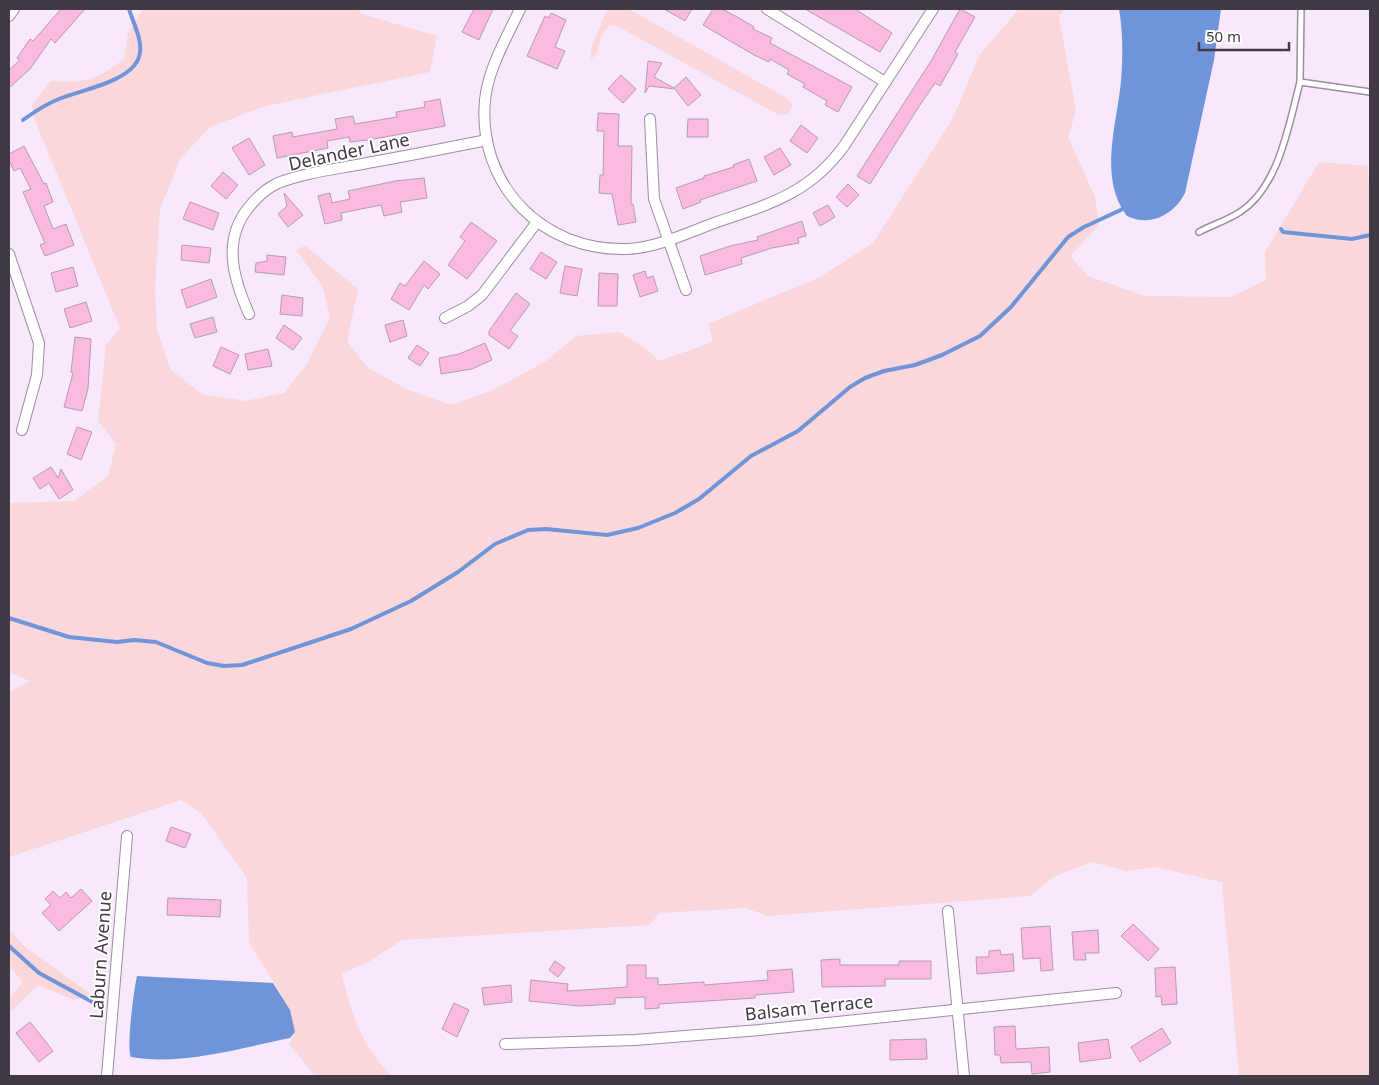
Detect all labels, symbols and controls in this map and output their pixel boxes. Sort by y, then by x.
scale bar [1199,20,1289,52]
text: 50 m [1206,26,1241,46]
street label: Delander Lane [286,126,412,176]
street label: Laburn Avenue [84,890,116,1020]
street label: Balsam Terrace [744,988,874,1026]

